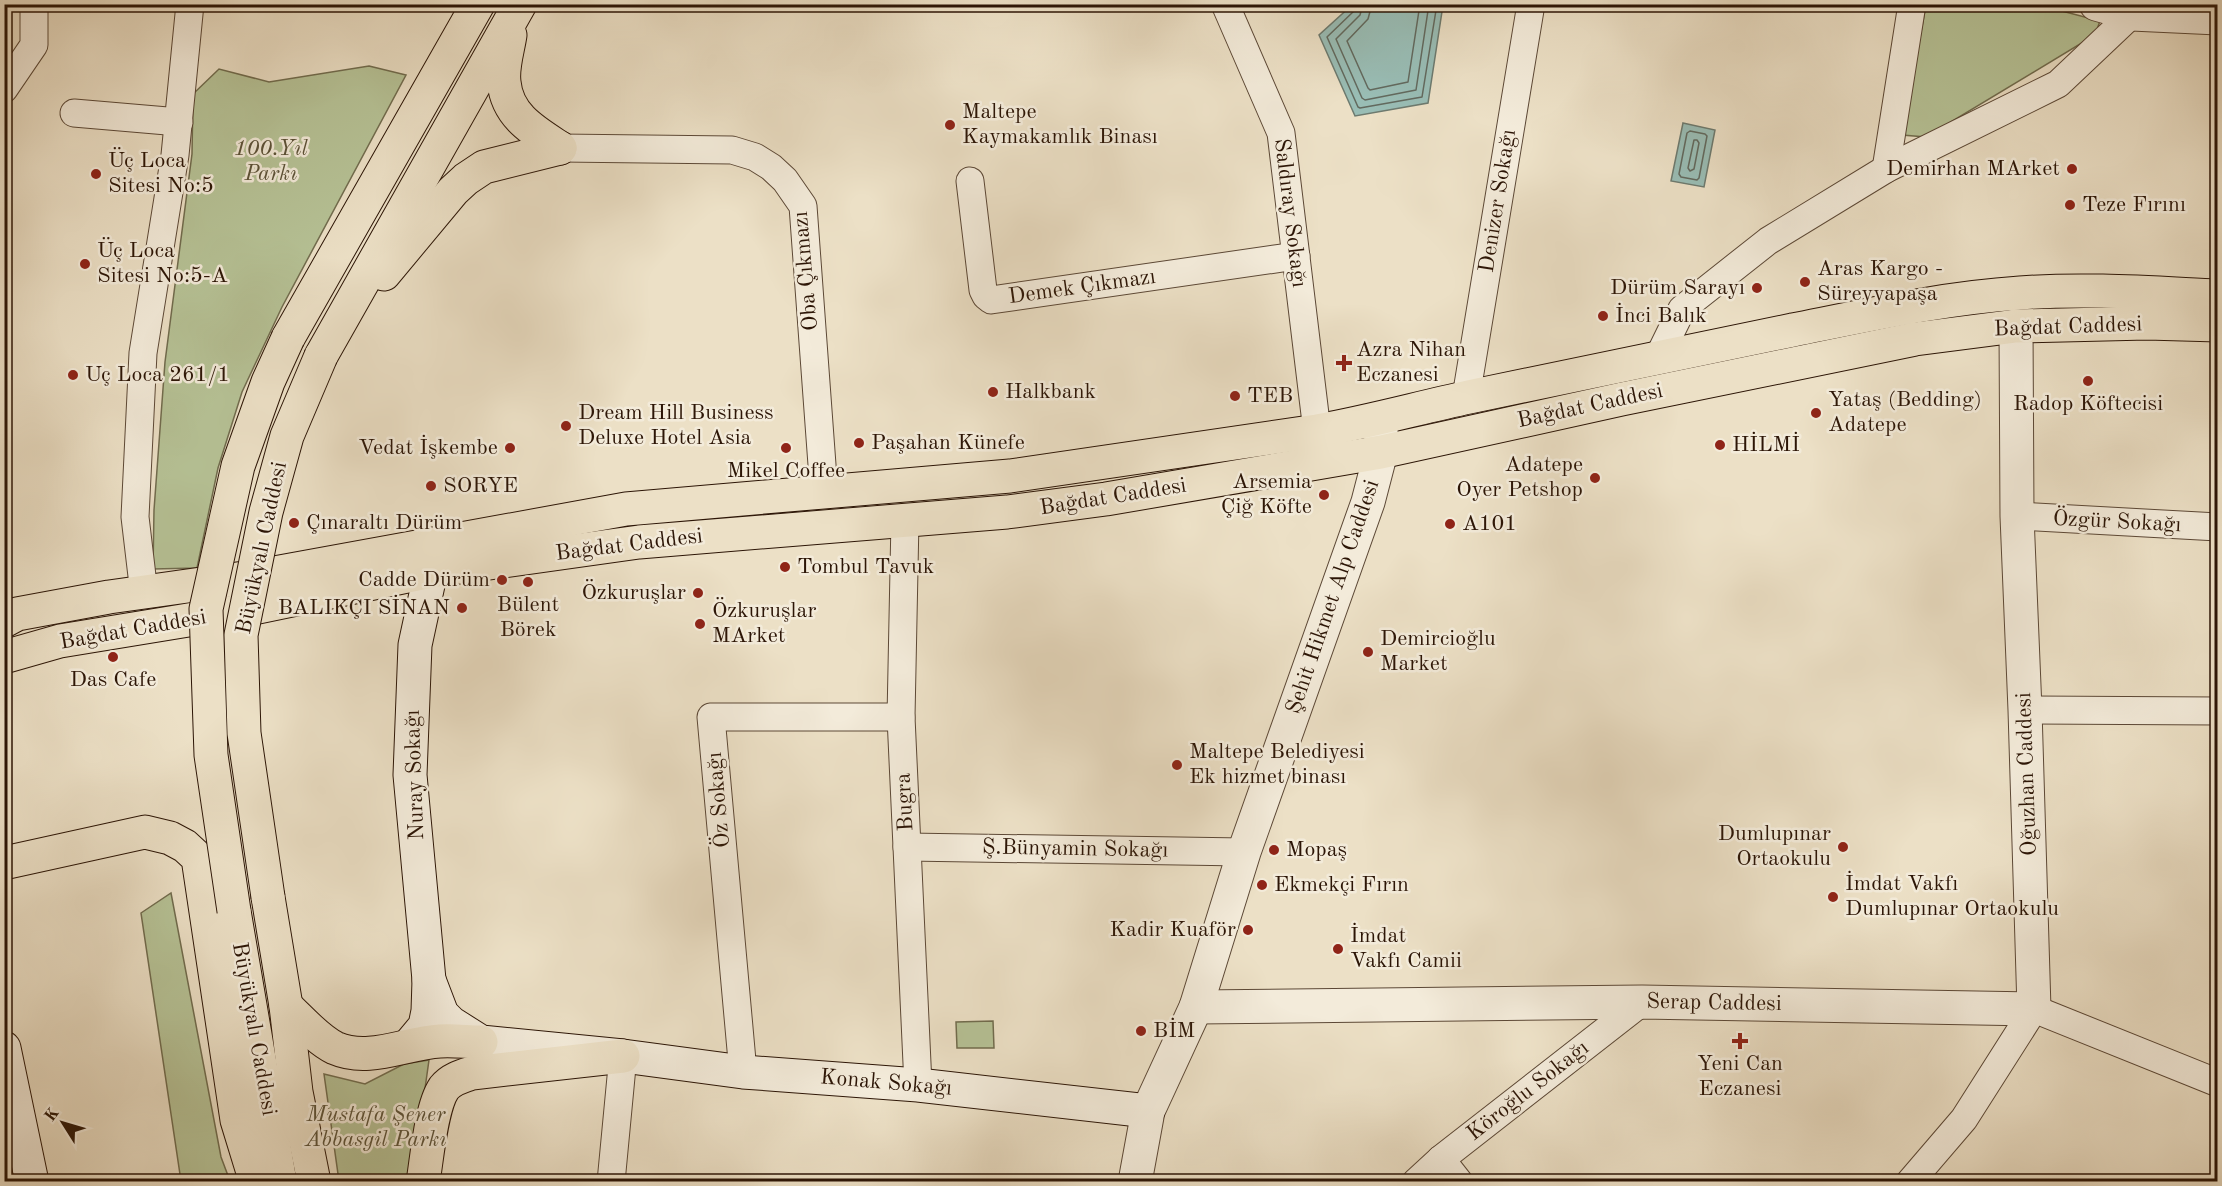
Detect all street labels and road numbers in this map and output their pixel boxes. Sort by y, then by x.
street label: Denizer Sokağı [1476,128,1520,274]
street label: Saldıray Sokağı [1270,137,1310,289]
street label: Oba Çıkmazı [790,210,822,332]
street label: Demek Çıkmazı [1007,266,1157,308]
street label: Bağdat Caddesi [1993,313,2143,341]
street label: Bağdat Caddesi [1515,380,1665,432]
street label: Büyükyalı Caddesi [233,460,291,636]
street label: Bağdat Caddesi [1038,475,1188,519]
street label: Şehit Hikmet Alp Caddesi [1283,477,1383,717]
street label: Özgür Sokağı [2052,505,2182,536]
street label: Bağdat Caddesi [554,525,704,565]
street label: Bağdat Caddesi [58,606,208,654]
street label: Oğuzhan Caddesi [2013,692,2041,856]
street label: Nuray Sokağı [402,709,428,841]
street label: Öz Sokağı [701,751,734,849]
street label: Bugra [892,772,918,832]
street label: Ş.Bünyamin Sokağı [982,836,1169,862]
street label: Büyükyalı Caddesi [228,941,280,1118]
street label: Serap Caddesi [1646,991,1782,1015]
street label: Köroğlu Sokağı [1463,1037,1593,1145]
street label: Konak Sokağı [819,1066,953,1100]

